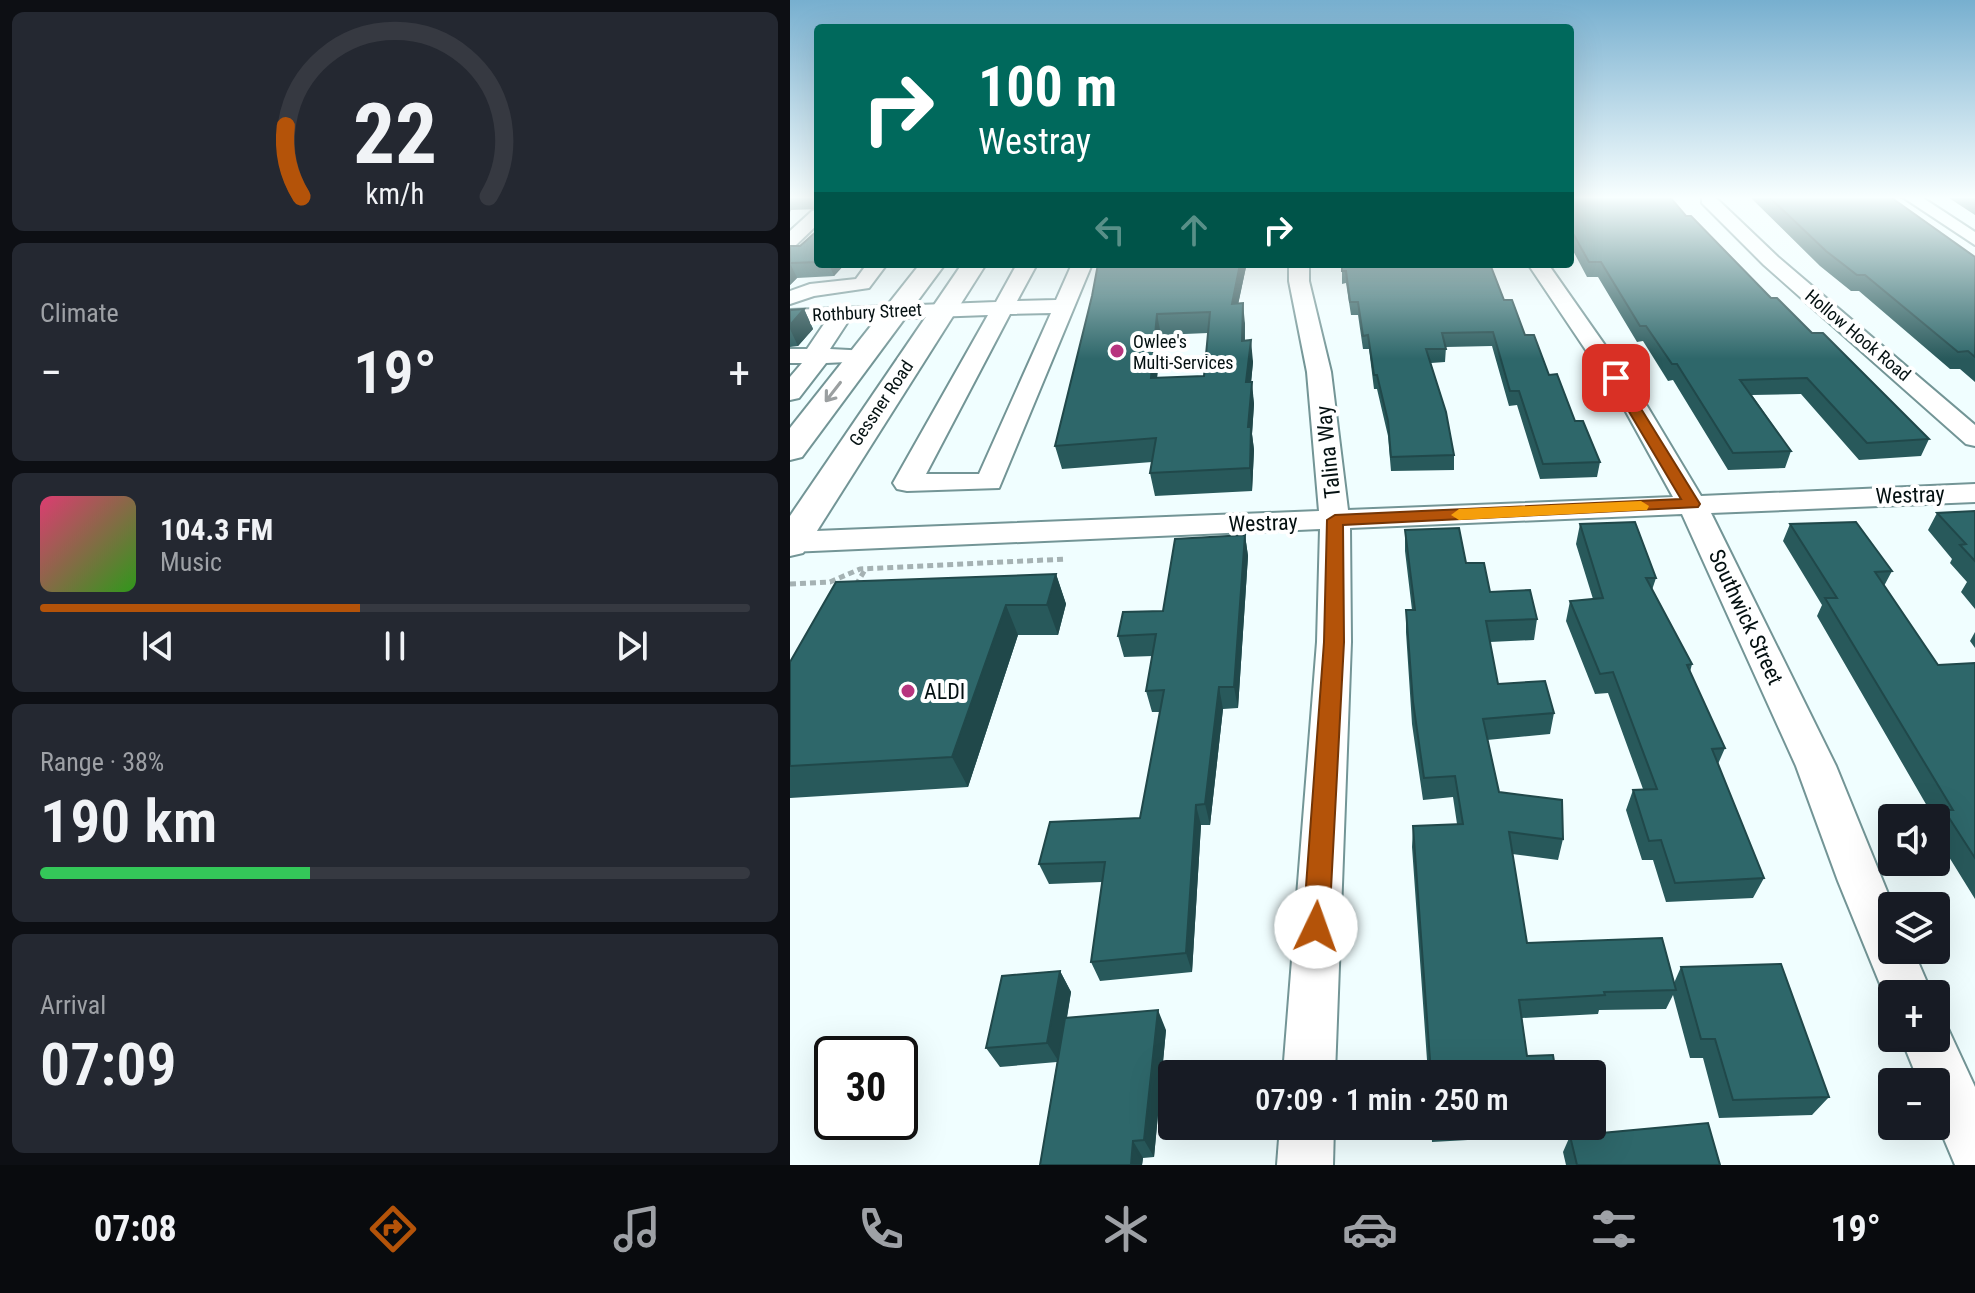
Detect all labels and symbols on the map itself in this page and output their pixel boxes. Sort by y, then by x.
street label: Hollow Hook Road [1801,285,1915,385]
street label: Rothbury Street [812,299,922,325]
place label: Owlee's Multi-Services [1133,331,1234,373]
marker: Owlee's Multi-Services [1108,342,1126,360]
pin [1582,344,1650,412]
street label: Gessner Road [845,356,917,450]
one-way arrow [825,381,842,402]
street label: Talina Way [1311,404,1345,500]
street label: Westray [1875,481,1945,509]
street label: Westray [1228,509,1298,537]
street label: Southwick Street [1704,545,1788,689]
place label: ALDI [924,679,965,704]
marker: ALDI [899,682,917,700]
position arrow [1274,885,1358,969]
speed limit sign: 30 [814,1036,918,1140]

